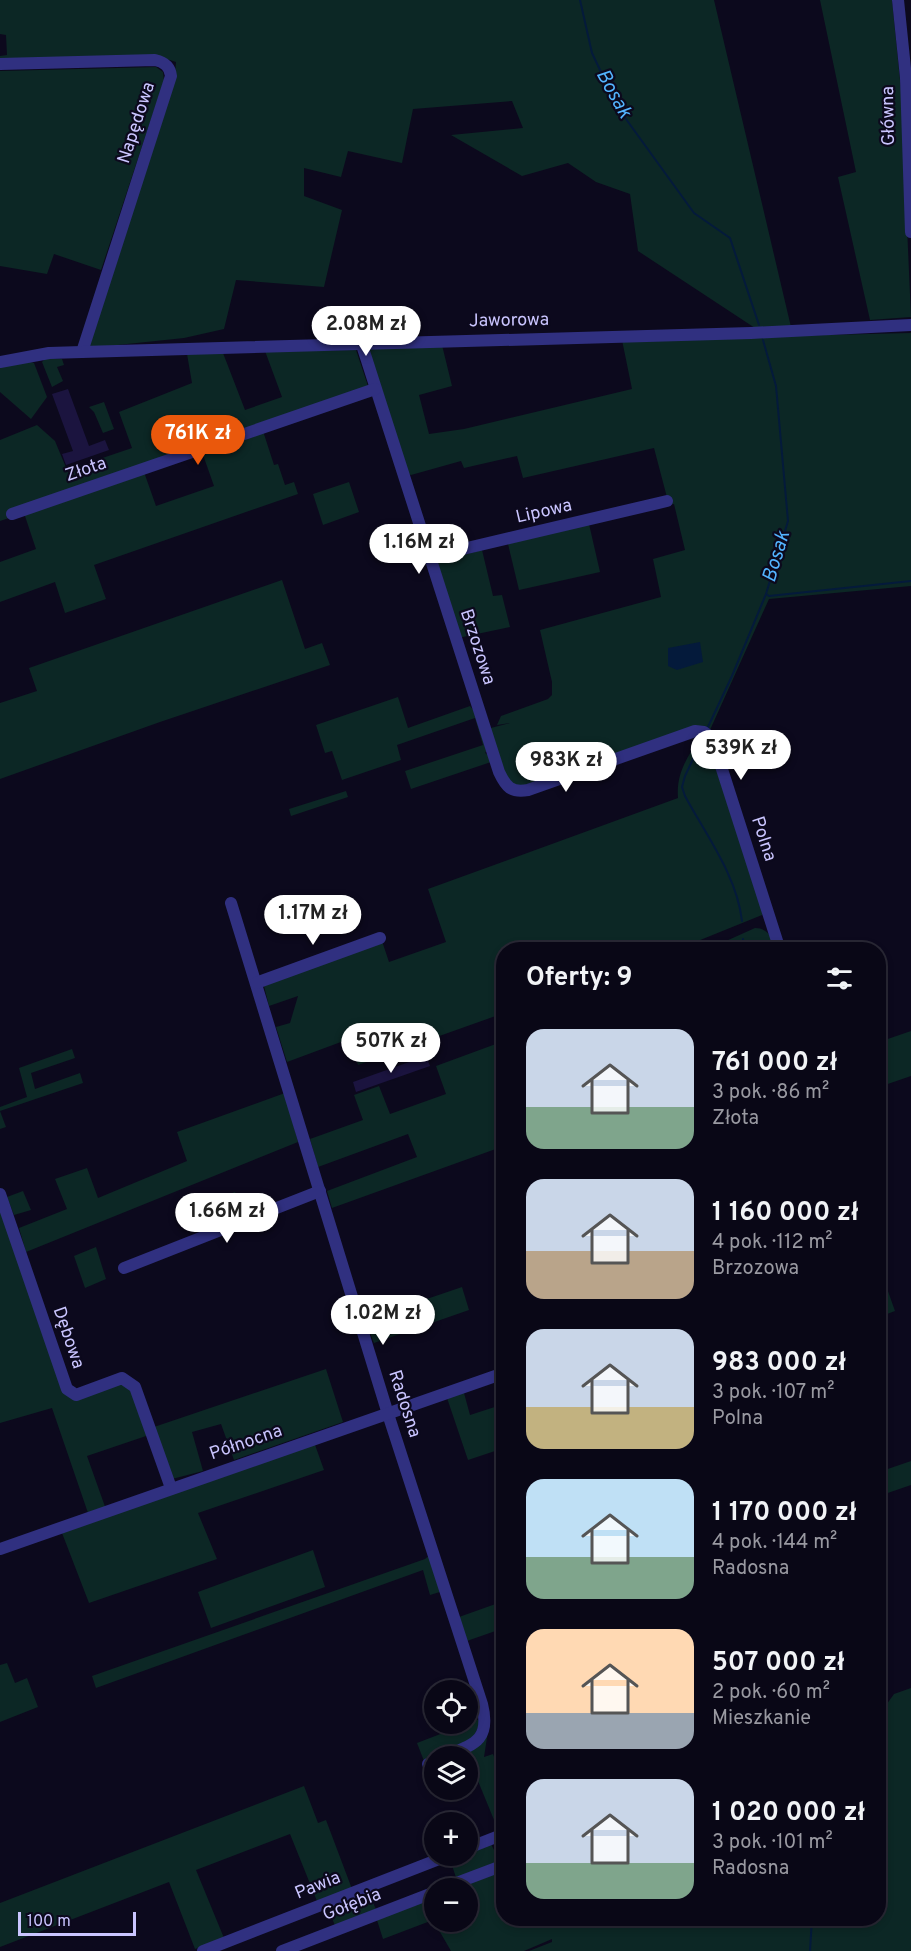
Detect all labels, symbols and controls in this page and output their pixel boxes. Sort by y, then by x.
water label: Bosak [589,65,637,124]
street label: Napędowa [113,79,161,167]
street label: Główna [877,86,901,146]
pin: 2.08M zł [304,306,428,357]
street label: Jaworowa [469,309,549,333]
text: 2.08M zł [326,312,406,338]
pin: 761K zł [143,415,253,466]
text: 761K zł [165,421,231,447]
street label: Złota [62,452,110,488]
street label: Lipowa [514,494,574,530]
pin: 1.16M zł [357,524,481,575]
water label: Bosak [757,527,797,586]
text: 1.16M zł [383,530,455,556]
street label: Brzozowa [454,606,500,688]
pin: 539K zł [686,730,796,781]
text: 539K zł [705,736,777,762]
pin: 983K zł [511,742,621,793]
text: 983K zł [530,748,602,774]
street label: Polna [745,814,781,864]
pin: 1.17M zł [251,895,375,946]
text: 1.17M zł [278,901,348,927]
text: Oferty: 9 [526,962,632,995]
icon: filters [823,962,856,995]
pin: 507K zł [336,1023,446,1074]
text: 507K zł [355,1029,427,1055]
text: 761 000 zł [712,1047,837,1080]
icon: home [574,1053,646,1125]
text: 3 pok. · 86 m² [712,1080,829,1106]
text: Złota [712,1106,759,1132]
pin: 1.66M zł [165,1193,289,1244]
text: 1 160 000 zł [712,1197,859,1230]
text: 1.66M zł [189,1199,265,1225]
icon: home [574,1203,646,1275]
text: 4 pok. · 112 m² [712,1230,833,1256]
text: Brzozowa [712,1256,799,1282]
pin: 1.02M zł [321,1295,445,1346]
text: 1.02M zł [345,1301,421,1327]
street label: Dębowa [47,1304,89,1372]
text: 983 000 zł [712,1347,846,1380]
icon: home [574,1353,646,1425]
street label: Radosna [382,1367,426,1441]
text: 3 pok. · 107 m² [712,1380,834,1406]
text: Polna [712,1406,763,1432]
street label: Północna [206,1420,286,1466]
text: 1 170 000 zł [712,1497,857,1530]
icon: home [574,1503,646,1575]
text: 4 pok. · 144 m² [712,1530,837,1556]
text: Radosna [712,1556,789,1582]
text: 507 000 zł [712,1647,845,1680]
icon: home [574,1653,646,1725]
map controls [424,1680,478,1932]
button: locate [424,1680,478,1734]
text: 2 pok. · 60 m² [712,1680,830,1706]
text: Mieszkanie [712,1706,811,1732]
button: layers [424,1746,478,1800]
text: 1 020 000 zł [712,1797,865,1830]
icon: home [574,1803,646,1875]
button: + [424,1812,478,1866]
text: 3 pok. · 101 m² [712,1830,833,1856]
text: Radosna [712,1856,789,1882]
street label: Pawia [292,1866,344,1906]
button: − [424,1878,478,1932]
street label: Gołębia [319,1883,385,1927]
scale bar [18,1909,136,1936]
text: 100 m [27,1912,71,1932]

